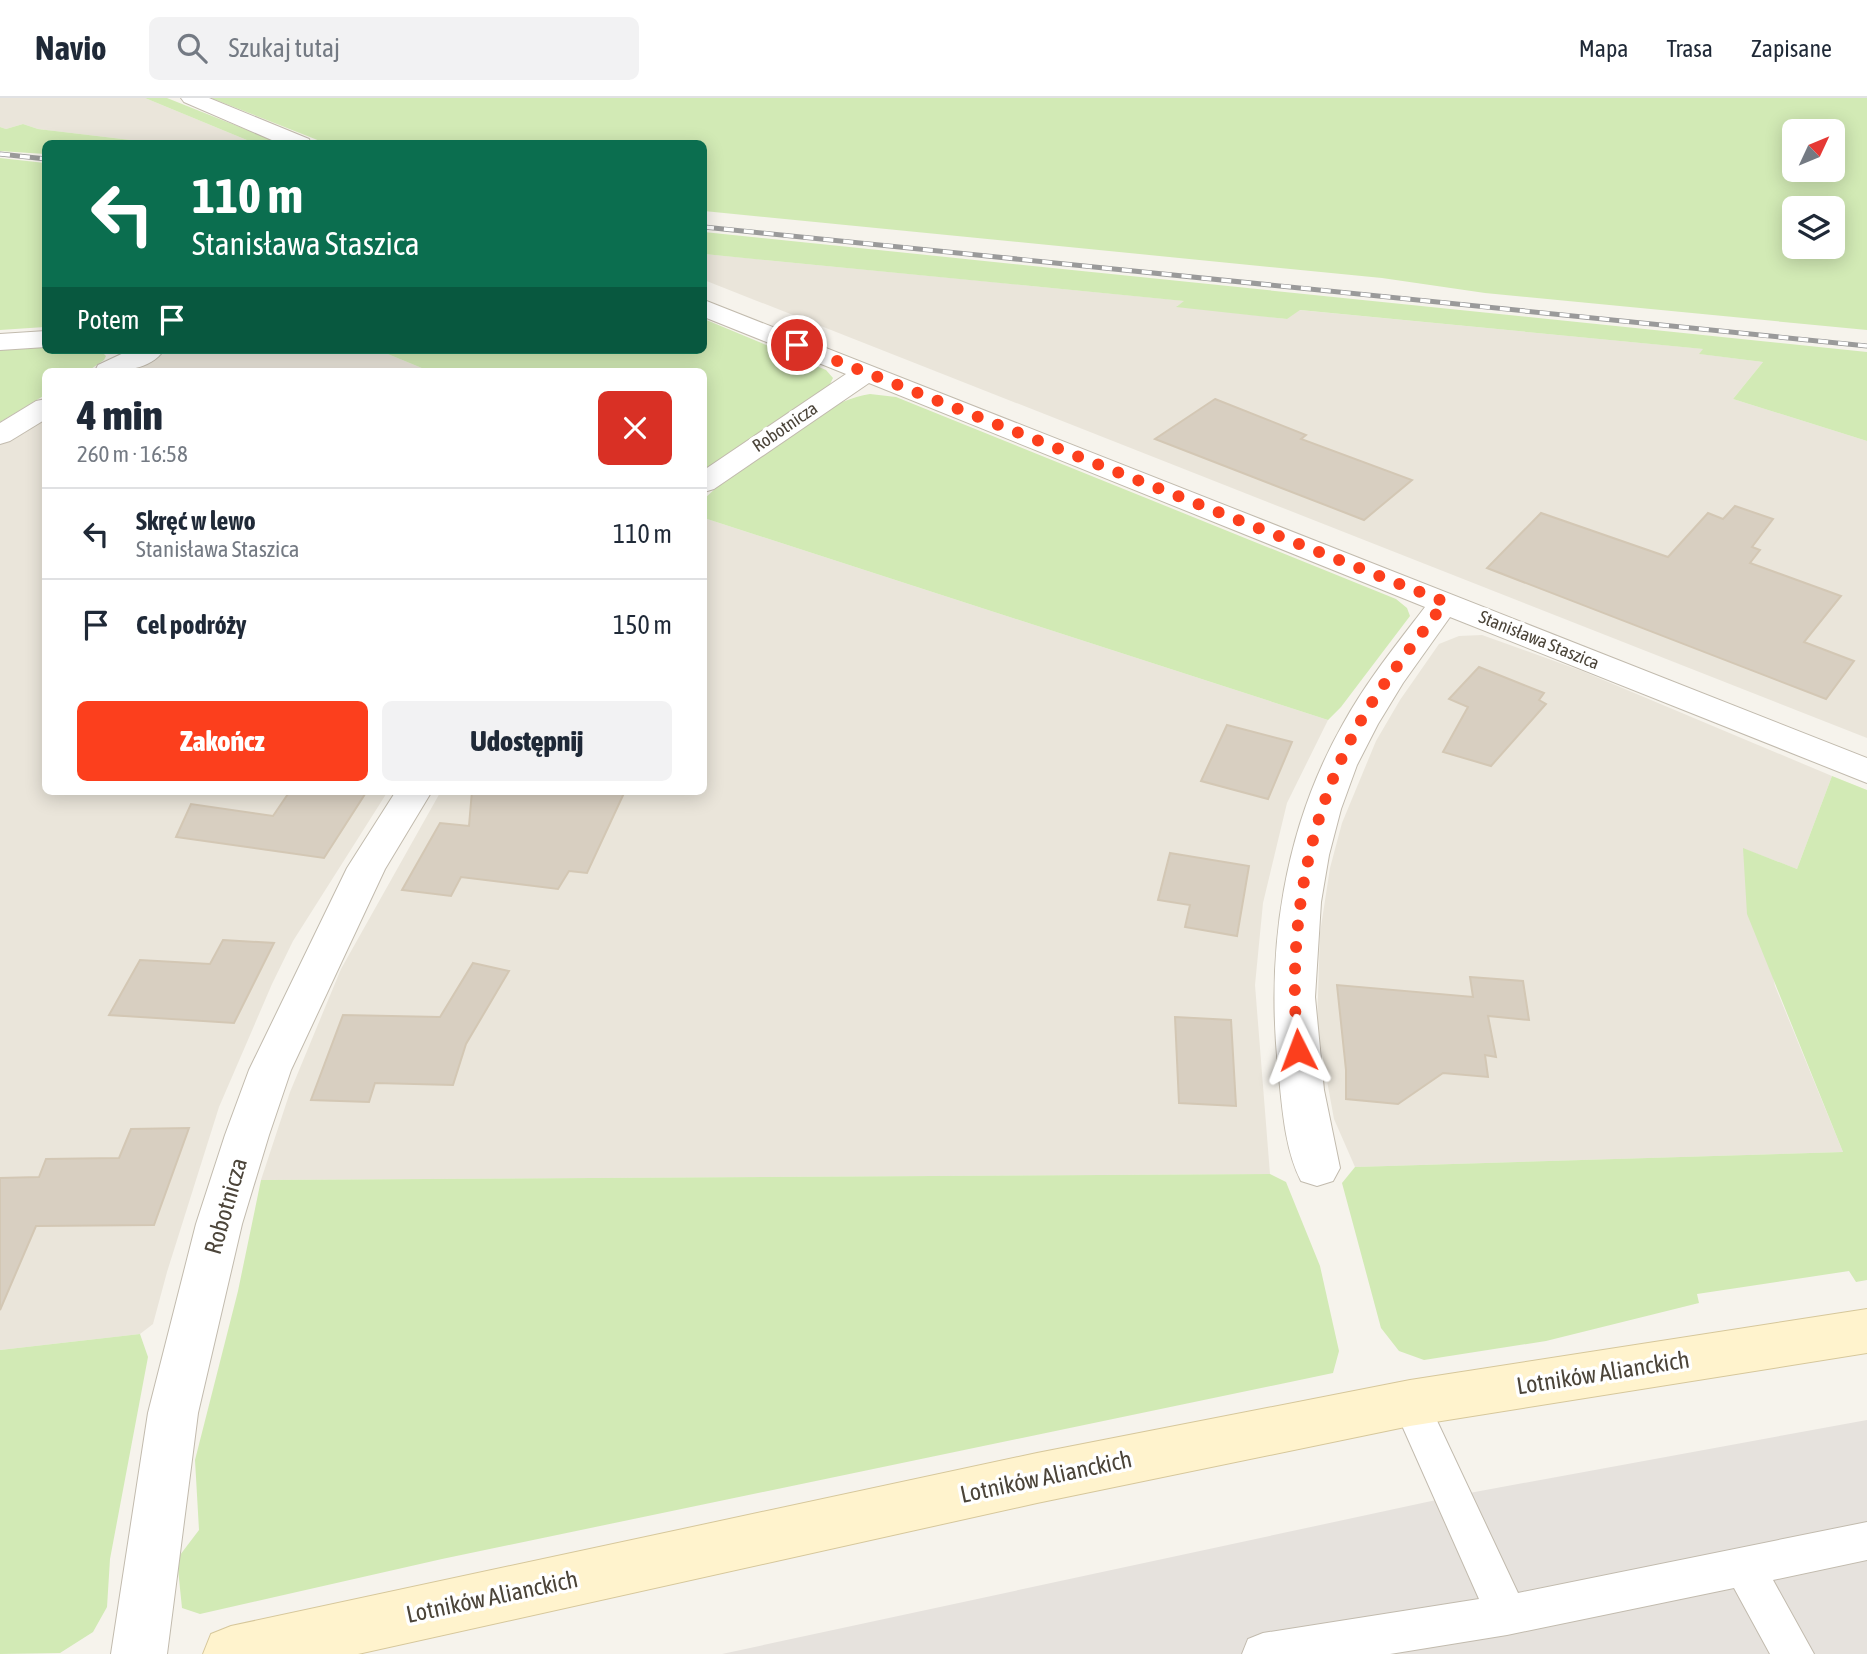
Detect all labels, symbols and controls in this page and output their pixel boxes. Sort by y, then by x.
search box [149,17,639,80]
text: Navio [35,29,107,67]
icon: search [173,29,211,67]
text: Szukaj tutaj [229,33,340,63]
text: Mapa [1579,35,1628,62]
text: Trasa [1666,35,1713,62]
text: Zapisane [1751,35,1832,62]
north arrow [1782,119,1844,182]
map controls [1782,119,1845,259]
text: 110 m [192,167,303,223]
icon: left [77,168,168,259]
button: layers [1782,196,1845,259]
text: Stanisława Staszica [192,225,420,262]
icon: arrive [153,301,191,339]
text: Potem [77,305,139,335]
pin [767,315,827,375]
icon: arrive [778,326,816,364]
text: 4 min [77,391,163,439]
button: close [598,391,672,465]
street label: Robotnicza [748,397,821,456]
text: 260 m · 16:58 [77,441,188,467]
text: Skręć w lewo [136,506,256,536]
icon: left [77,515,115,553]
text: 110 m [613,519,672,549]
text: Stanisława Staszica [136,536,300,562]
icon: arrive [77,606,115,644]
street label: Stanisława Staszica [1476,606,1602,673]
text: Cel podróży [136,610,247,640]
text: 150 m [613,610,672,640]
button: Zakończ [77,701,368,781]
button: Udostępnij [382,701,672,781]
position arrow [1261,1013,1335,1087]
street label: Robotnicza [199,1155,252,1257]
street label: Lotników Alianckich [1515,1346,1691,1399]
street label: Lotników Alianckich [958,1445,1134,1508]
street label: Lotników Alianckich [404,1565,580,1628]

